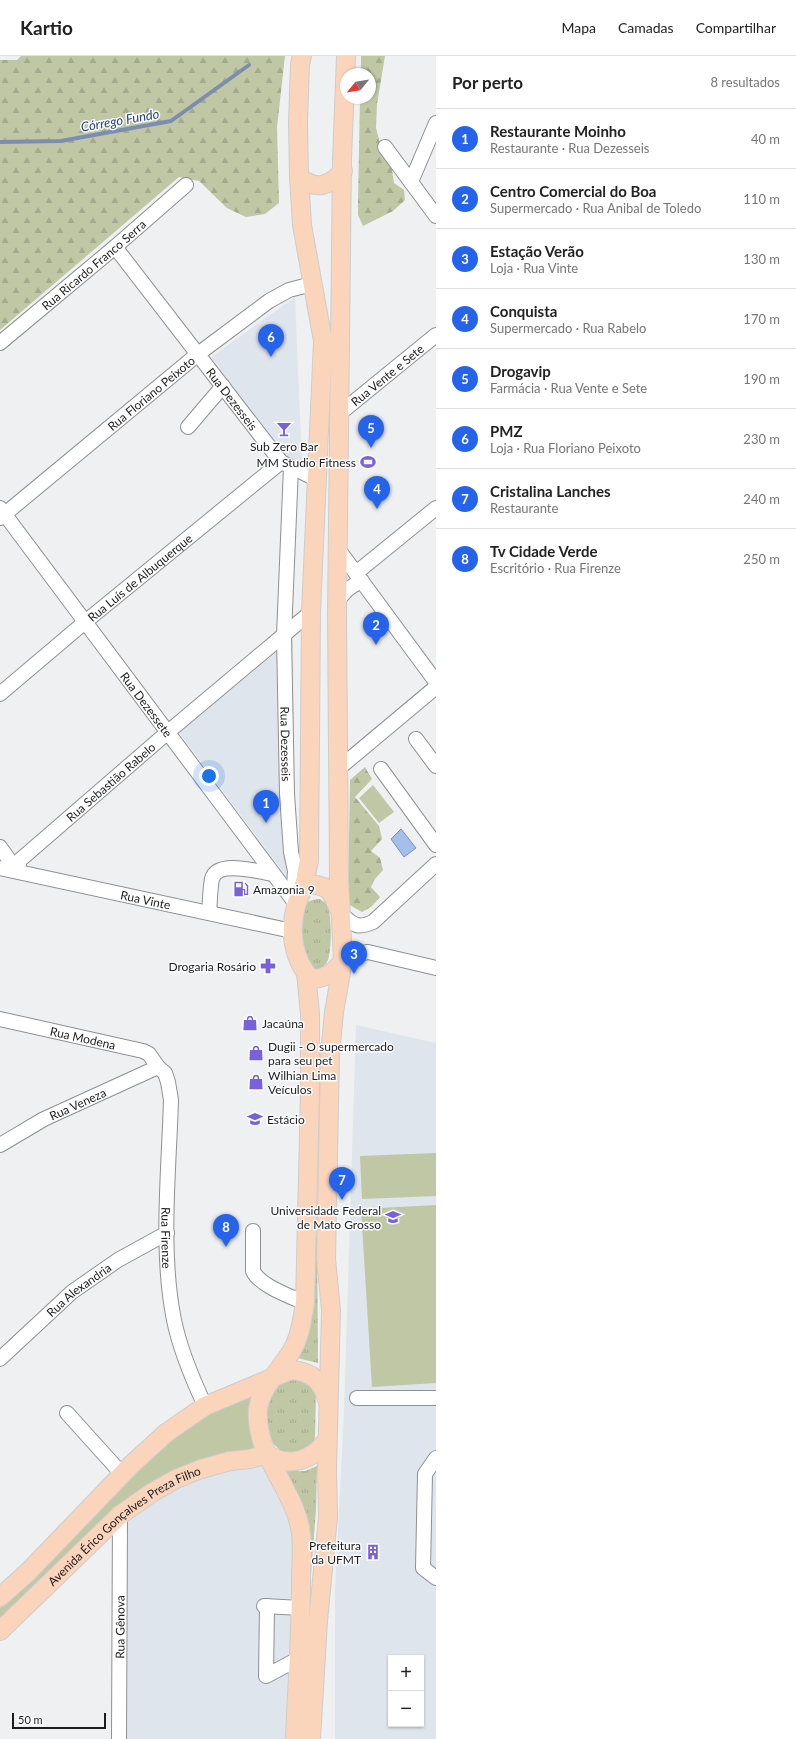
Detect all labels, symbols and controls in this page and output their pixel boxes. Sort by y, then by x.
text: Kartio [20,16,73,39]
text: Mapa [561,19,596,36]
text: Camadas [618,19,674,36]
text: Compartilhar [696,19,776,36]
north arrow [340,68,376,104]
text: Por perto [452,72,523,93]
text: 8 resultados [710,74,780,90]
water label: Córrego Fundo [80,105,161,135]
text: Restaurante Moinho [490,122,626,140]
text: 1 [461,131,469,147]
text: 40 m [751,131,780,147]
text: Restaurante · Rua Dezesseis [490,140,649,156]
text: Centro Comercial do Boa [490,182,656,200]
text: 2 [461,191,469,207]
text: 110 m [743,191,780,207]
text: Supermercado · Rua Anibal de Toledo [490,200,701,216]
street label: Rua Ricardo Franco Serra [38,216,149,313]
text: Estação Verão [490,242,584,260]
text: 3 [461,251,469,267]
text: 130 m [743,251,780,267]
text: Loja · Rua Vinte [490,260,578,276]
text: Conquista [490,302,557,320]
text: 4 [461,311,469,327]
text: 170 m [743,311,780,327]
text: Supermercado · Rua Rabelo [490,320,646,336]
pin: 6 [258,324,284,357]
street label: Rua Vente e Sete [348,341,426,409]
street label: Rua Floriano Peixoto [104,352,198,433]
text: Drogavip [490,362,551,380]
street label: Rua Dezesseis [204,365,261,433]
text: 5 [461,371,469,387]
text: 190 m [743,371,780,387]
text: Farmácia · Rua Vente e Sete [490,380,647,396]
pin: 5 [358,415,384,448]
bar icon: Sub Zero Bar [275,420,293,438]
text: PMZ [490,422,523,440]
text: 6 [461,431,469,447]
text: 230 m [743,431,780,447]
place label: Sub Zero Bar [250,439,319,454]
text: Loja · Rua Floriano Peixoto [490,440,641,456]
sports icon: MM Studio Fitness [359,453,377,471]
place label: MM Studio Fitness [257,455,356,470]
pin: 4 [364,476,390,509]
text: Cristalina Lanches [490,482,611,500]
text: 7 [461,491,469,507]
text: 240 m [743,491,780,507]
text: Restaurante [490,500,558,516]
street label: Rua Luís de Albuquerque [84,530,195,624]
text: Tv Cidade Verde [490,542,598,560]
text: 8 [461,551,469,567]
text: 250 m [743,551,780,567]
text: Escritório · Rua Firenze [490,560,621,576]
pin: 2 [363,612,389,645]
street label: Rua Dezessete [118,669,176,740]
street label: Rua Dezesseis [278,706,294,781]
street label: Rua Sebastião Rabelo [63,739,158,824]
your location [199,766,219,786]
pin: 1 [253,790,279,823]
fuel station icon: Amazonia 9 [232,880,250,898]
place label: Amazonia 9 [253,882,315,897]
street label: Rua Vinte [119,887,172,912]
pin: 3 [341,941,367,974]
pharmacy icon: Drogaria Rosário [259,957,277,975]
place label: Drogaria Rosário [168,959,256,974]
shop icon: Jacaúna [241,1014,259,1032]
place label: Jacaúna [262,1016,304,1031]
street label: Rua Modena [49,1023,117,1052]
place label: Dugii - O supermercado para seu pet [268,1039,394,1068]
shop icon: Dugii - O supermercado para seu pet [247,1044,265,1062]
place label: Wilhian Lima Veículos [268,1068,336,1097]
shop icon: Wilhian Lima Veículos [247,1073,265,1091]
street label: Rua Veneza [47,1084,108,1123]
school or university icon: Estácio [246,1110,264,1128]
place label: Estácio [267,1112,305,1127]
pin: 7 [329,1167,355,1200]
place label: Universidade Federal de Mato Grosso [270,1203,381,1232]
street label: Rua Firenze [159,1207,175,1269]
school or university icon: Universidade Federal de Mato Grosso [384,1208,402,1226]
pin: 8 [213,1214,239,1247]
street label: Rua Alexandria [43,1260,114,1320]
street label: Avenida Érico Gonçalves Preza Filho [44,1462,203,1589]
place label: Prefeitura da UFMT [309,1538,361,1567]
building icon: Prefeitura da UFMT [364,1543,382,1561]
street label: Rua Gênova [112,1595,127,1659]
map controls [388,1655,424,1727]
button: + [388,1655,424,1691]
button: − [388,1691,424,1727]
scale bar [12,1711,106,1730]
text: 50 m [18,1713,43,1726]

